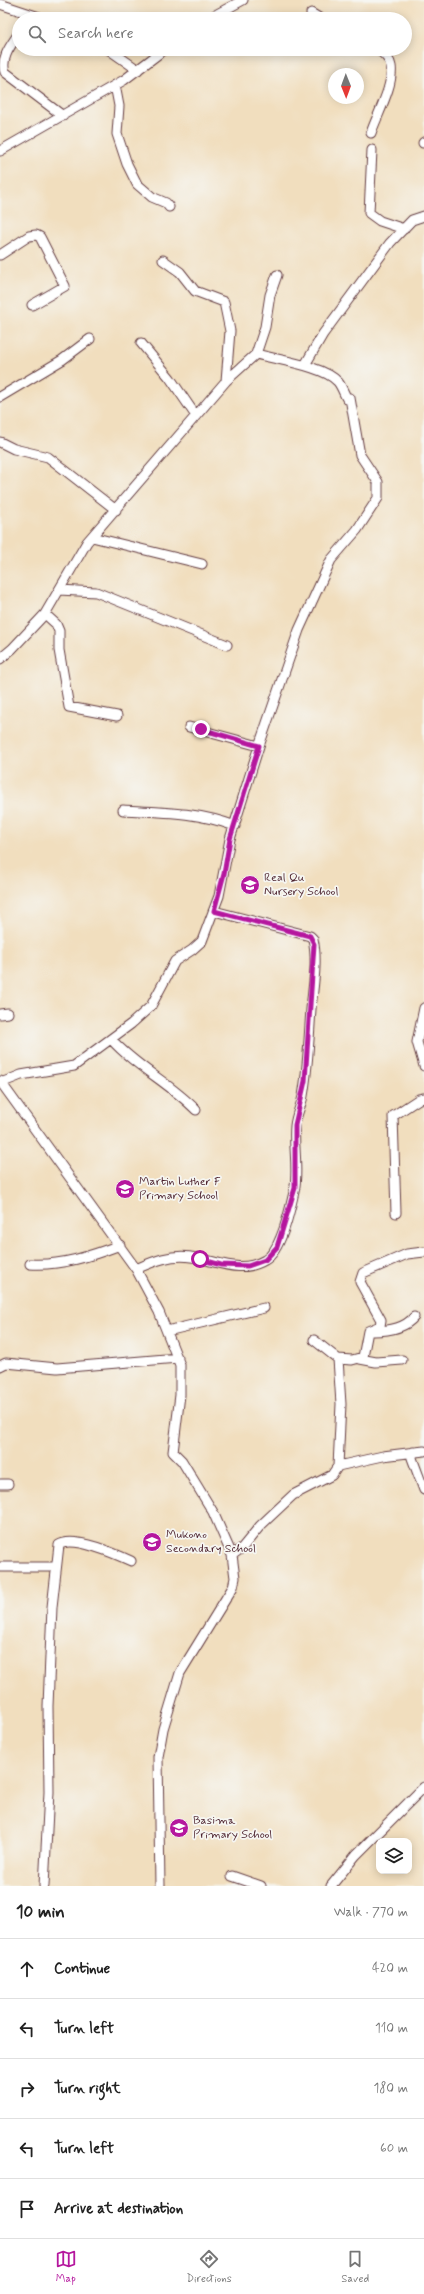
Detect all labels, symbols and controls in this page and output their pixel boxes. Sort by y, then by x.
search box [12,12,412,56]
icon: search [26,23,48,45]
text: Search here [58,24,134,44]
north arrow [328,68,364,104]
route end [192,720,210,738]
place label: Real Qu Nursery School [264,870,338,900]
school or university icon: Real Qu Nursery School [239,874,261,896]
place label: Martin Luther F Primary School [139,1174,221,1204]
school or university icon: Martin Luther F Primary School [114,1178,136,1200]
route start [191,1250,209,1268]
place label: Mukono Secondary School [166,1527,256,1557]
school or university icon: Mukono Secondary School [141,1531,163,1553]
place label: Basima Primary School [193,1813,272,1843]
school or university icon: Basima Primary School [168,1817,190,1839]
map controls [376,1838,412,1874]
button: layers [376,1838,412,1874]
text: 10 min [16,1901,65,1923]
text: Walk · 770 m [334,1904,408,1921]
icon: ahead [16,1958,38,1980]
text: Continue [54,1959,110,1979]
text: 420 m [372,1960,408,1977]
icon: left [16,2018,38,2040]
text: Turn left [54,2019,114,2039]
text: 110 m [375,2020,408,2037]
icon: right [16,2078,38,2100]
text: Turn right [54,2079,121,2099]
text: 180 m [373,2080,408,2097]
icon: left [16,2138,38,2160]
text: Turn left [54,2139,114,2159]
text: 60 m [380,2140,408,2157]
icon: arrive [16,2198,38,2220]
text: Arrive at destination [54,2199,183,2219]
tab: Map [55,2248,77,2286]
tab: Directions [186,2248,232,2286]
tab: Saved [341,2248,369,2286]

